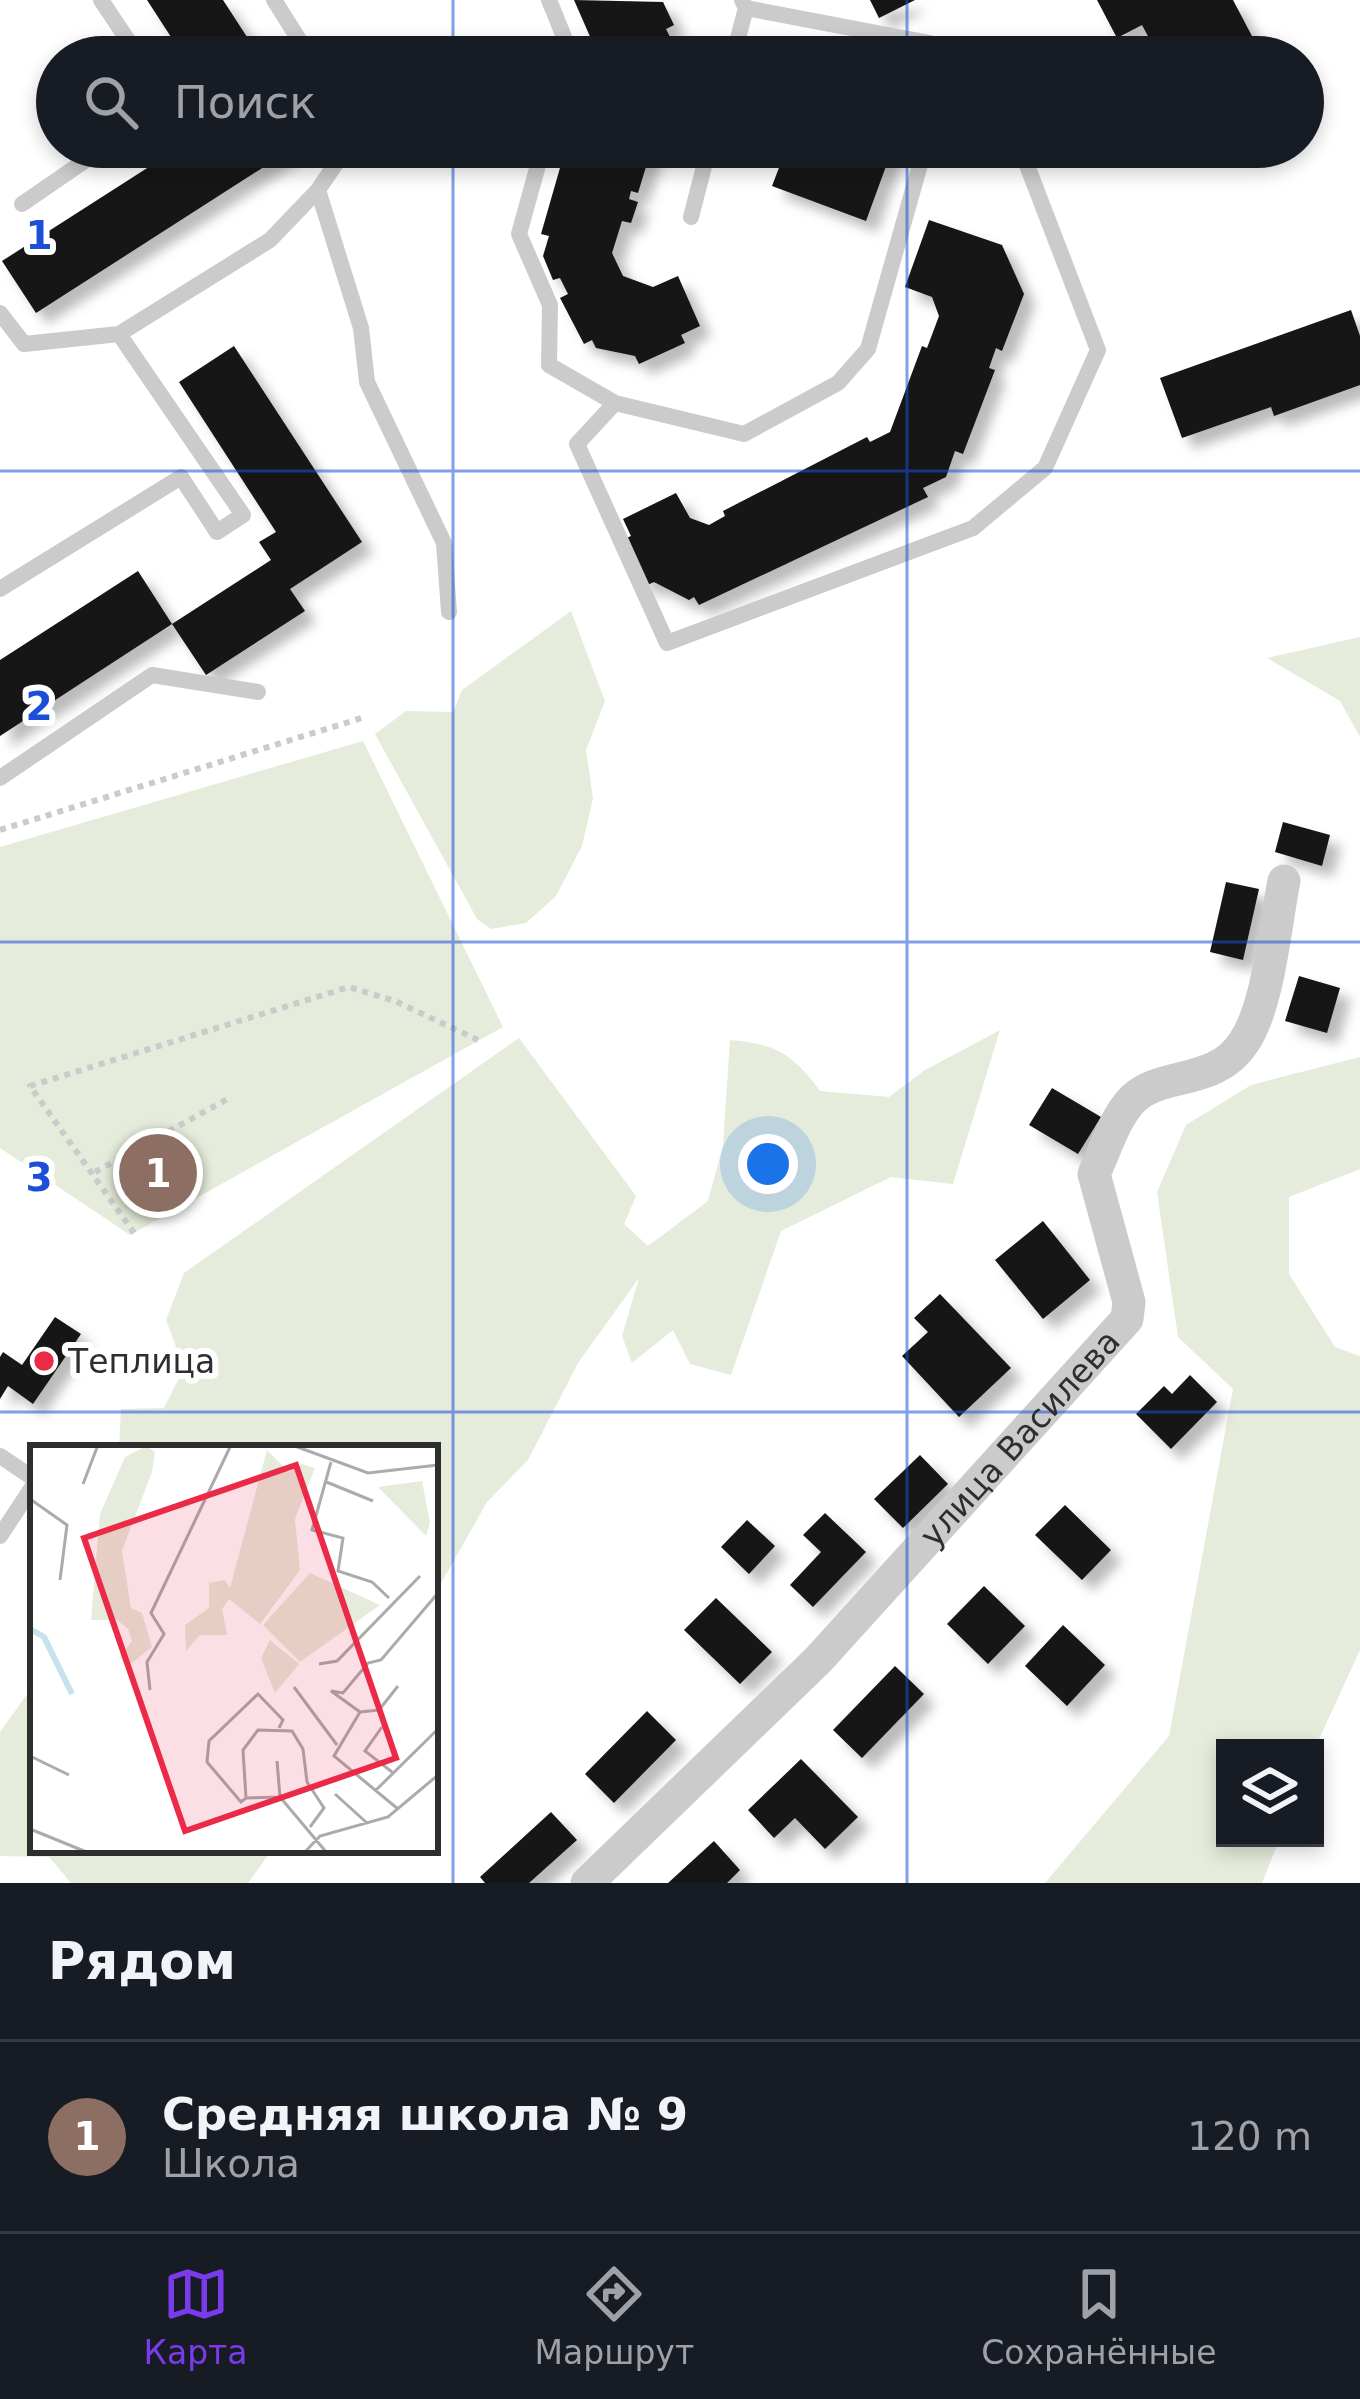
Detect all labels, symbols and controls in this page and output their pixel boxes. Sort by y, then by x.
search box [36,36,1324,168]
icon: search [78,69,144,135]
text: Поиск [174,76,317,129]
text: 1 [25,213,53,258]
text: 2 [25,684,53,729]
pin: 1 [119,1128,197,1218]
your location [738,1134,798,1194]
text: 3 [25,1155,53,1200]
street label: улица Василева [912,1322,1128,1555]
place label: Теплица [67,1342,215,1381]
marker: Теплица [31,1348,57,1374]
inset map [30,1445,438,1853]
map controls [1216,1739,1324,1847]
button: layers [1216,1739,1324,1847]
text: Рядом [48,1932,236,1991]
text: Средняя школа № 9 [162,2088,688,2141]
text: 1 [73,2114,101,2159]
text: 120 m [1187,2114,1312,2159]
text: Школа [162,2141,300,2186]
tab: Карта [144,2261,248,2372]
tab: Маршрут [535,2261,694,2372]
tab: Сохранённые [981,2261,1216,2372]

